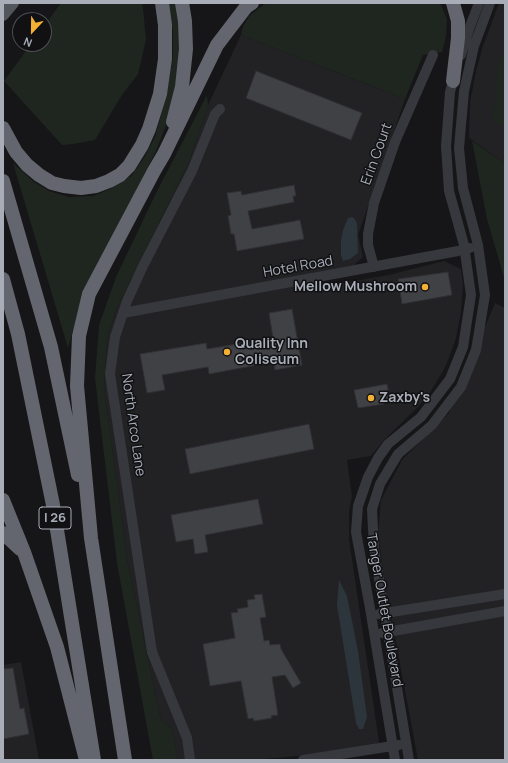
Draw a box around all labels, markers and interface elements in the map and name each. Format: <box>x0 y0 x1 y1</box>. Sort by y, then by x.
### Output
north arrow <box>12 12 52 52</box>
text: N <box>21 34 34 51</box>
street label: Erin Court <box>358 121 396 187</box>
street label: Hotel Road <box>262 253 334 281</box>
place label: Mellow Mushroom <box>294 279 417 295</box>
marker: Mellow Mushroom <box>420 282 430 292</box>
place label: Quality Inn Coliseum <box>235 336 308 368</box>
marker: Quality Inn Coliseum <box>222 347 232 357</box>
street label: North Arco Lane <box>117 373 149 477</box>
place label: Zaxby's <box>379 390 430 406</box>
marker: Zaxby's <box>366 393 376 403</box>
road number: I 26 <box>39 507 71 529</box>
street label: Tanger Outlet Boulevard <box>362 532 406 688</box>

